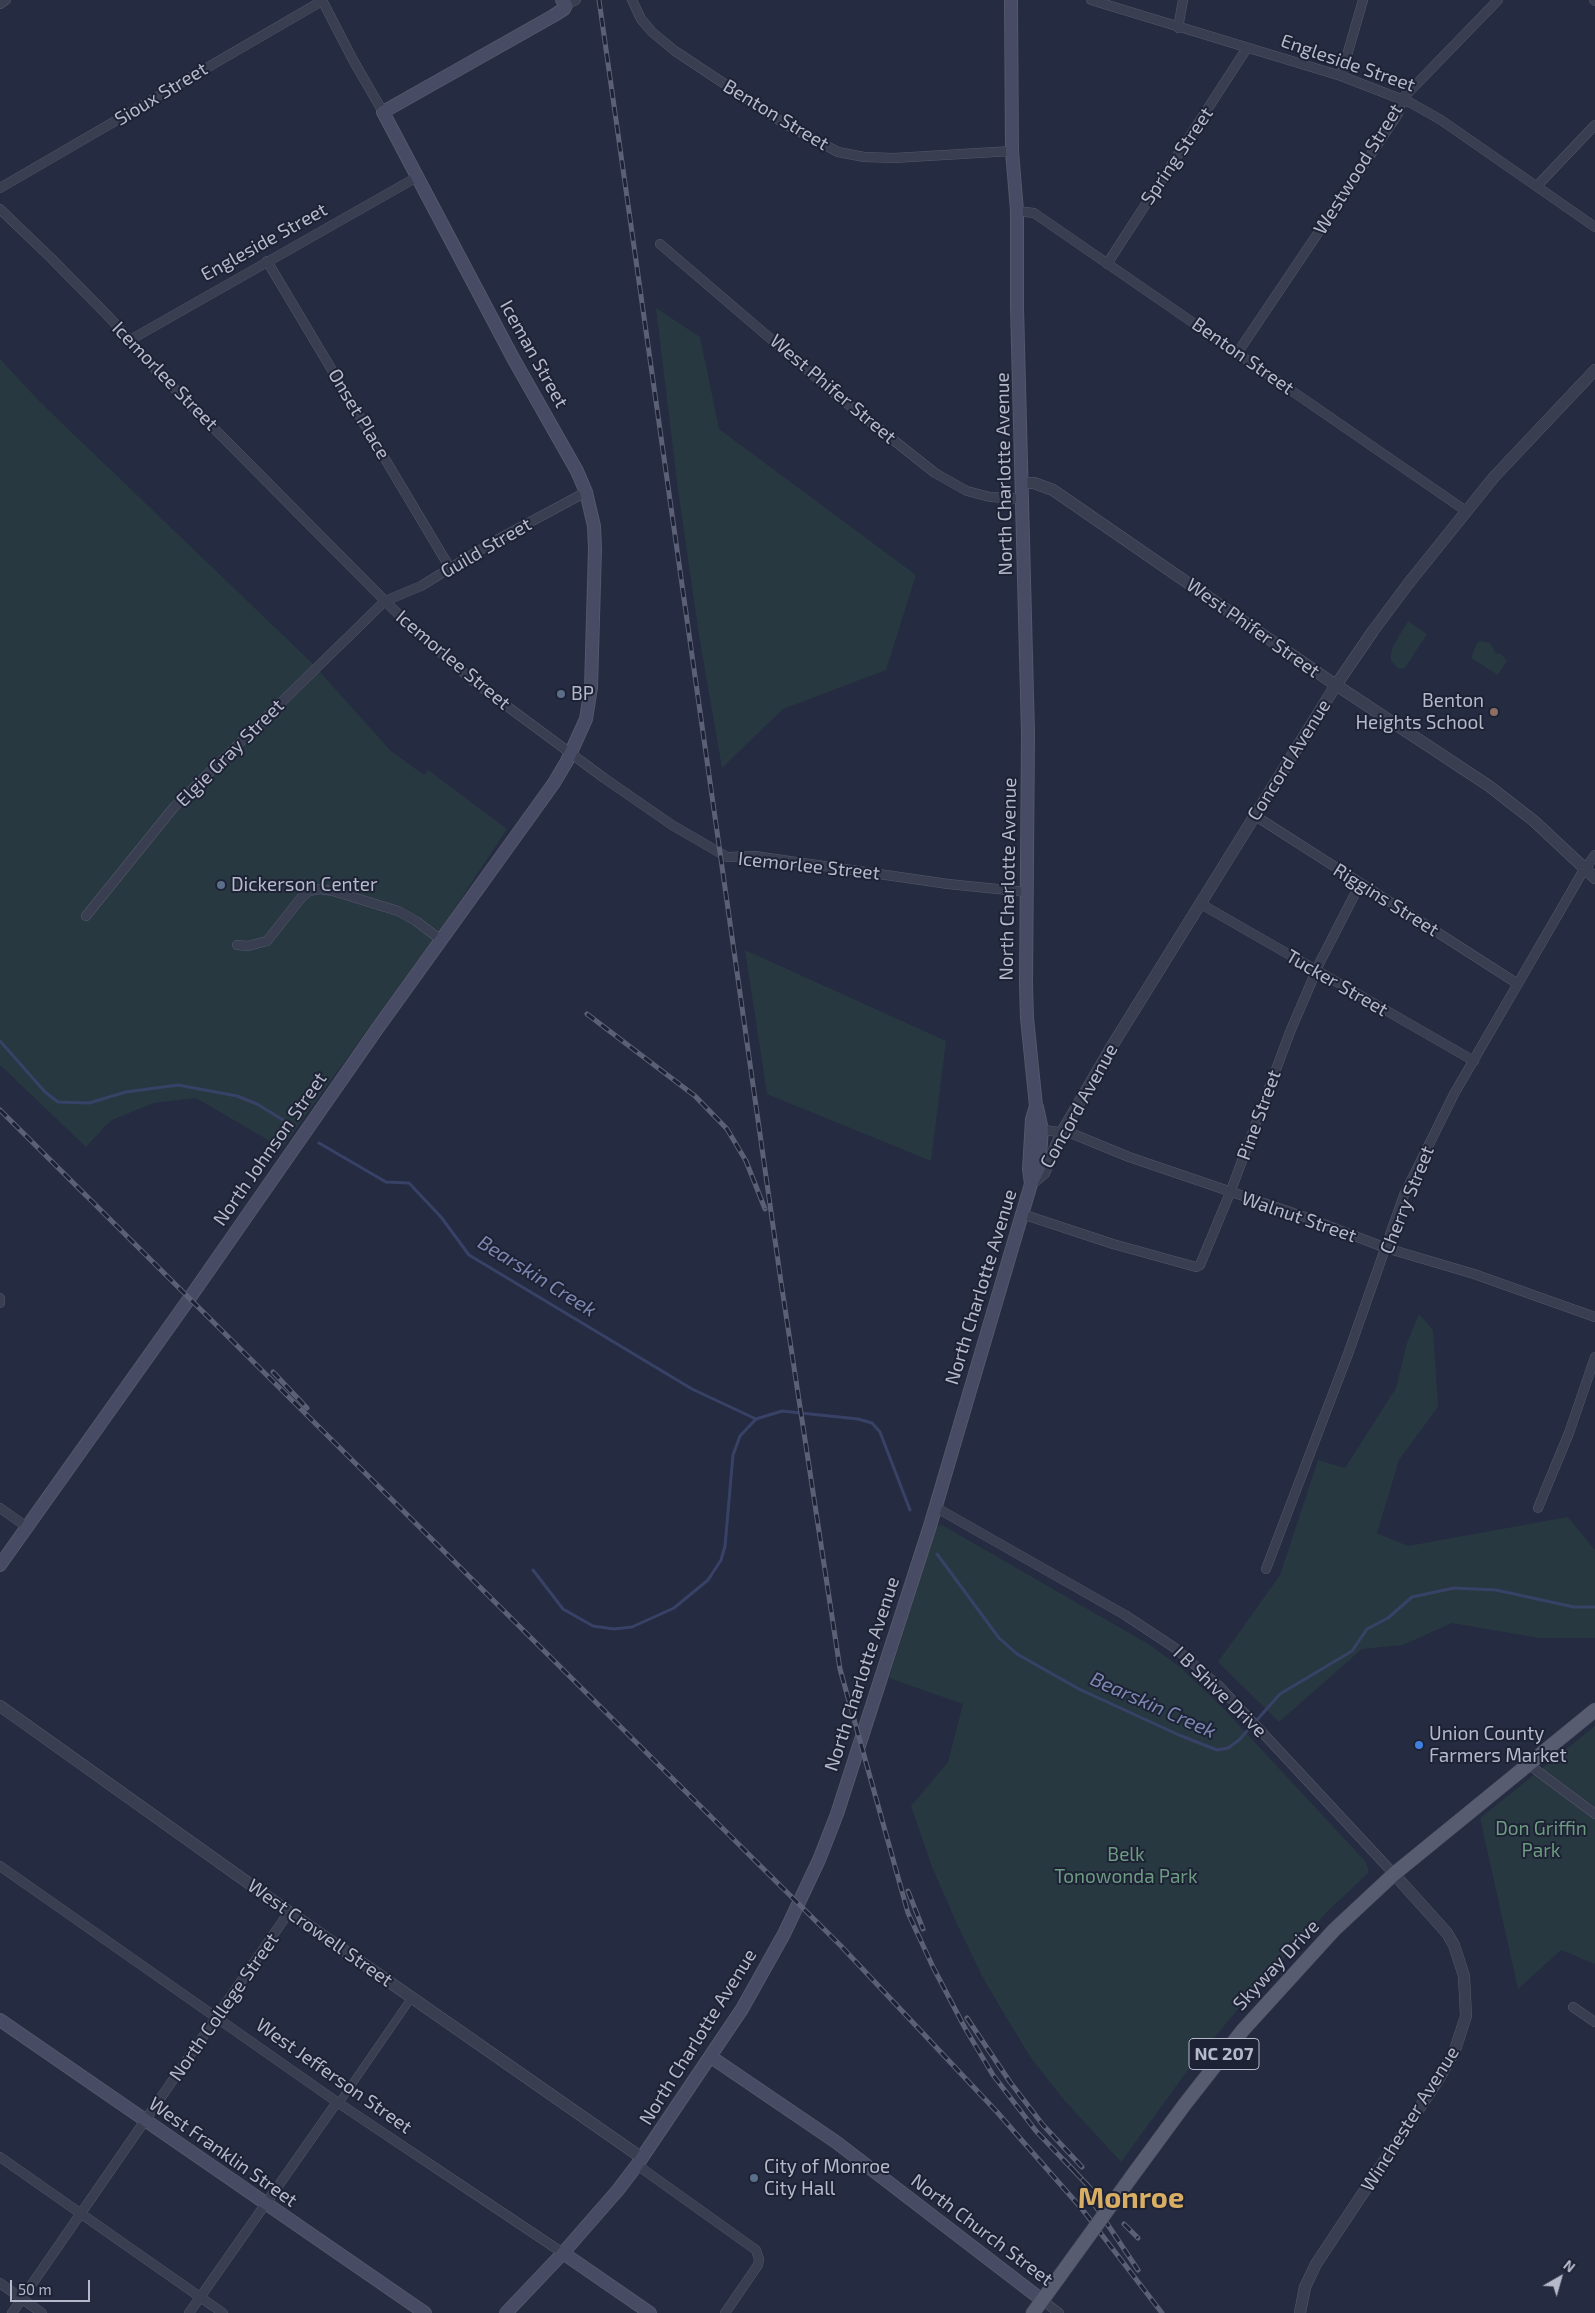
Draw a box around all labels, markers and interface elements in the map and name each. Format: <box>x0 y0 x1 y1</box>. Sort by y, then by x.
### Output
street label: Engleside Street <box>1278 29 1418 97</box>
street label: Sioux Street <box>111 57 211 131</box>
street label: Benton Street <box>719 75 833 155</box>
street label: Westwood Street <box>1309 99 1407 239</box>
street label: Spring Street <box>1136 103 1218 209</box>
street label: Engleside Street <box>197 198 331 286</box>
street label: Iceman Street <box>495 296 573 412</box>
street label: Benton Street <box>1188 312 1298 400</box>
street label: Icemorlee Street <box>107 317 223 435</box>
street label: West Phifer Street <box>765 330 901 448</box>
street label: Onset Place <box>323 365 395 463</box>
street label: North Charlotte Avenue <box>991 372 1017 576</box>
street label: Guild Street <box>437 513 535 583</box>
street label: West Phifer Street <box>1182 573 1324 683</box>
street label: Icemorlee Street <box>391 605 515 715</box>
place label: BP <box>571 683 594 705</box>
marker: BP <box>555 688 567 700</box>
place label: Benton Heights School <box>1355 690 1484 734</box>
street label: Elgie Gray Street <box>171 694 289 812</box>
street label: Concord Avenue <box>1243 695 1335 825</box>
marker: Benton Heights School <box>1488 706 1500 718</box>
street label: North Charlotte Avenue <box>995 777 1021 981</box>
street label: Icemorlee Street <box>737 847 881 885</box>
street label: Riggins Street <box>1329 859 1443 941</box>
place label: Dickerson Center <box>231 874 378 896</box>
marker: Dickerson Center <box>215 879 227 891</box>
street label: Tucker Street <box>1282 945 1392 1021</box>
street label: Concord Avenue <box>1035 1040 1123 1172</box>
street label: Pine Street <box>1232 1067 1286 1163</box>
street label: North Johnson Street <box>208 1068 332 1230</box>
street label: Cherry Street <box>1375 1143 1439 1257</box>
street label: North Charlotte Avenue <box>940 1186 1022 1388</box>
street label: Walnut Street <box>1239 1187 1359 1247</box>
water label: Bearskin Creek <box>473 1230 601 1322</box>
street label: North Charlotte Avenue <box>820 1574 904 1774</box>
street label: I B Shive Drive <box>1169 1642 1271 1742</box>
water label: Bearskin Creek <box>1086 1667 1220 1743</box>
place label: Union County Farmers Market <box>1429 1723 1567 1767</box>
marker: Union County Farmers Market <box>1413 1739 1425 1751</box>
park label: Don Griffin Park <box>1495 1818 1587 1862</box>
park label: Belk Tonowonda Park <box>1054 1844 1198 1888</box>
street label: West Crowell Street <box>243 1874 397 1992</box>
street label: Skyway Drive <box>1228 1915 1324 2015</box>
street label: North College Street <box>164 1929 284 2085</box>
street label: North Charlotte Avenue <box>634 1945 762 2129</box>
street label: West Jefferson Street <box>252 2014 416 2138</box>
road number: NC 207 <box>1189 2038 1259 2070</box>
street label: Winchester Avenue <box>1356 2042 1464 2196</box>
street label: West Franklin Street <box>144 2092 302 2212</box>
place label: City of Monroe City Hall <box>764 2156 890 2200</box>
street label: North Church Street <box>907 2169 1057 2291</box>
marker: City of Monroe City Hall <box>748 2172 760 2184</box>
district label: Monroe <box>1078 2181 1184 2215</box>
north arrow <box>1535 2253 1585 2303</box>
text: N <box>1560 2256 1579 2276</box>
scale bar <box>12 2270 92 2302</box>
text: 50 m <box>18 2280 52 2298</box>

